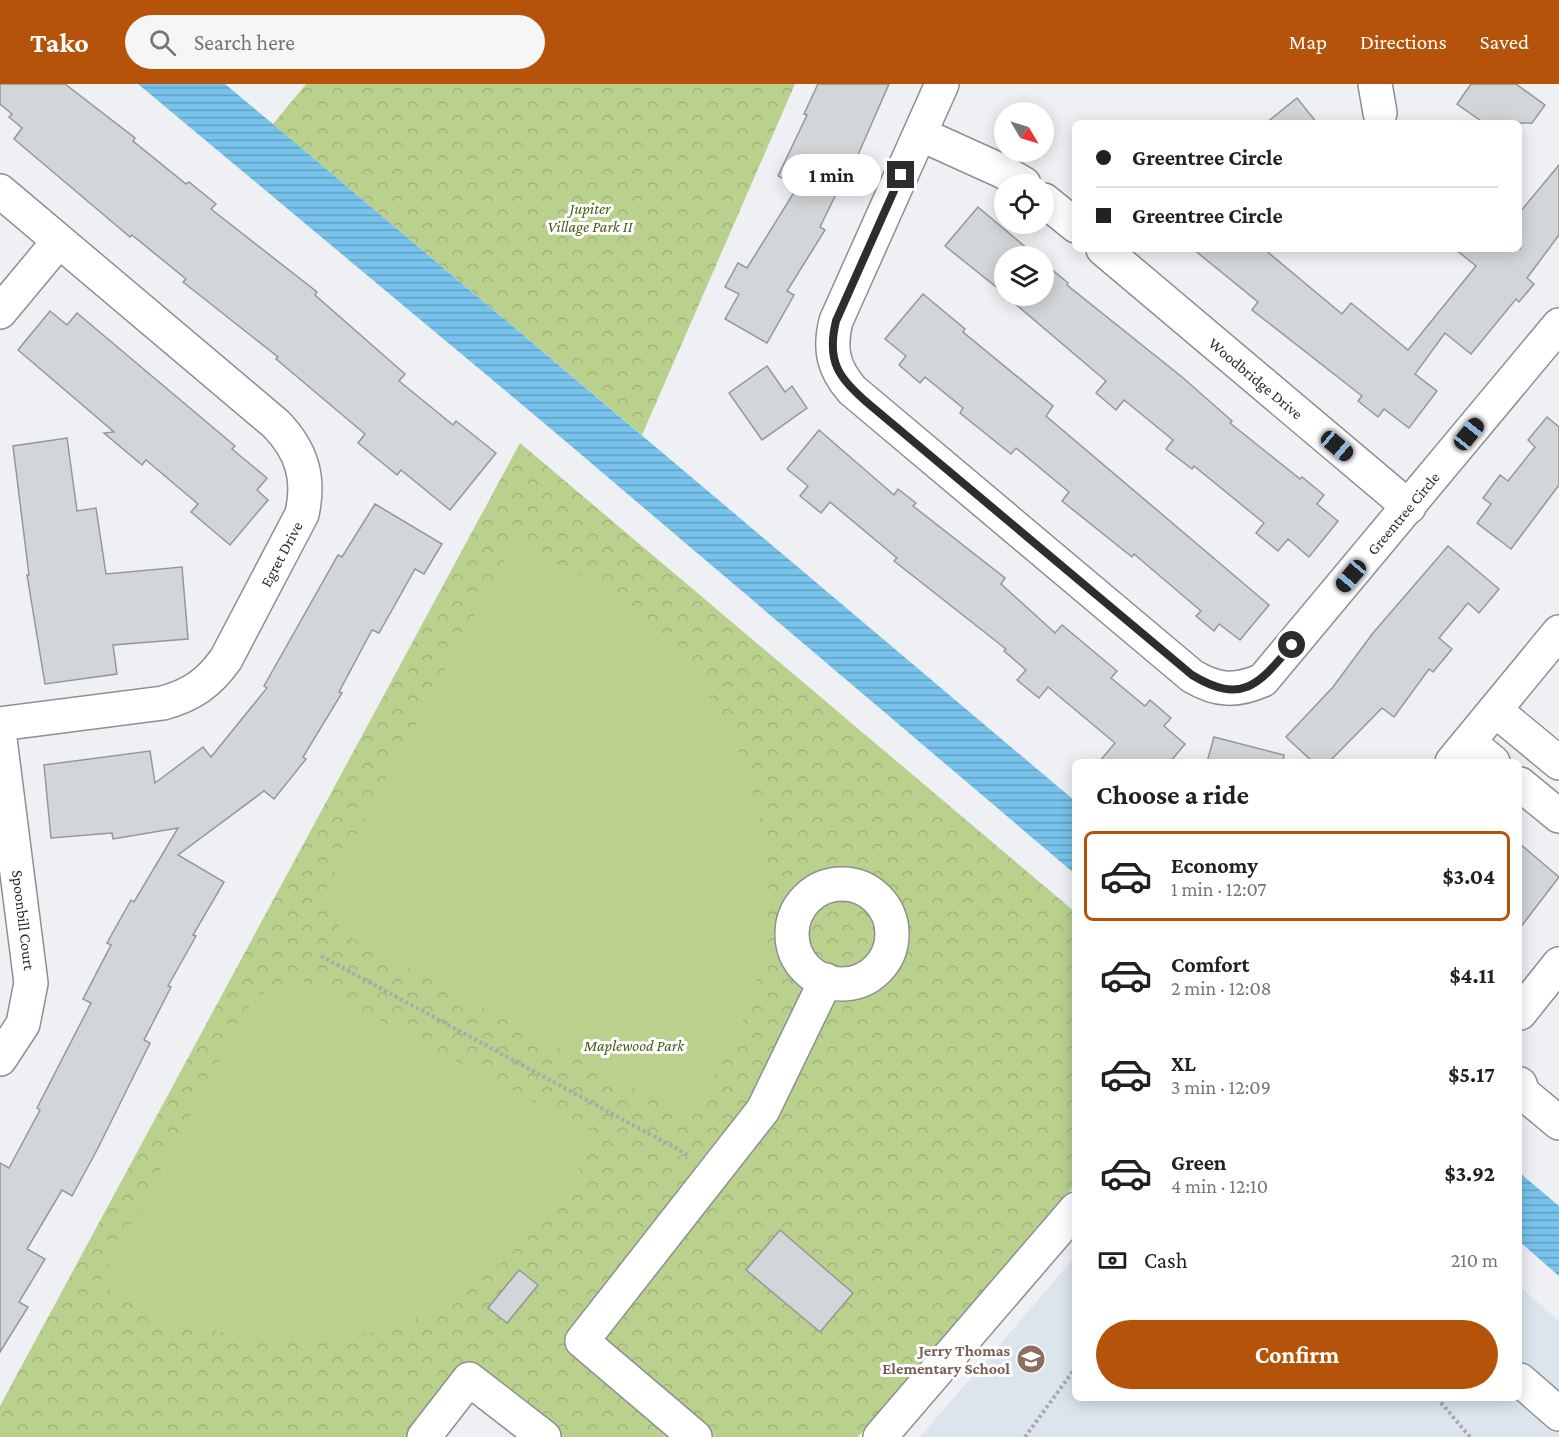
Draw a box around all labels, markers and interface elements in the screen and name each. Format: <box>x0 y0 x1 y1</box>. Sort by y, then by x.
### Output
search box <box>125 15 545 69</box>
icon: search <box>146 26 179 59</box>
text: Tako <box>30 27 89 58</box>
text: Search here <box>194 30 295 55</box>
text: Map <box>1289 30 1327 54</box>
text: Directions <box>1360 30 1447 54</box>
text: Saved <box>1480 30 1529 54</box>
north arrow <box>994 102 1054 162</box>
map controls <box>994 102 1054 306</box>
text: Greentree Circle <box>1132 145 1283 170</box>
callout: 1 min <box>781 154 880 196</box>
route end <box>887 161 914 188</box>
text: 1 min <box>809 164 854 186</box>
button: locate <box>994 174 1054 234</box>
park label: Jupiter Village Park II <box>547 200 634 236</box>
text: Greentree Circle <box>1132 203 1283 228</box>
button: layers <box>994 246 1054 306</box>
street label: Woodbridge Drive <box>1205 334 1306 423</box>
car <box>1451 414 1487 454</box>
car <box>1317 428 1357 464</box>
street label: Greentree Circle <box>1364 469 1443 558</box>
street label: Egret Drive <box>257 519 307 590</box>
car <box>1333 556 1369 596</box>
route start <box>1278 631 1305 658</box>
text: Choose a ride <box>1096 780 1249 810</box>
icon: car <box>1099 849 1153 903</box>
text: Economy <box>1171 853 1258 878</box>
text: $3.04 <box>1443 864 1495 889</box>
street label: Spoonbill Court <box>8 869 38 972</box>
text: 1 min · 12:07 <box>1171 878 1267 900</box>
icon: car <box>1099 948 1153 1002</box>
text: Comfort <box>1171 952 1249 977</box>
text: $4.11 <box>1450 963 1495 988</box>
text: 2 min · 12:08 <box>1171 977 1271 999</box>
park label: Maplewood Park <box>583 1037 685 1055</box>
icon: car <box>1099 1047 1153 1101</box>
text: XL <box>1171 1051 1196 1076</box>
text: $5.17 <box>1448 1062 1495 1087</box>
text: 3 min · 12:09 <box>1171 1076 1271 1098</box>
icon: car <box>1099 1146 1153 1200</box>
text: Green <box>1171 1150 1227 1175</box>
text: $3.92 <box>1444 1161 1495 1186</box>
text: 4 min · 12:10 <box>1171 1175 1268 1197</box>
icon: cash <box>1096 1244 1129 1277</box>
text: Cash <box>1144 1248 1188 1273</box>
text: 210 m <box>1451 1249 1498 1271</box>
button: Confirm <box>1096 1320 1498 1389</box>
place label: Jerry Thomas Elementary School <box>882 1342 1010 1377</box>
school or university icon: Jerry Thomas Elementary School <box>1015 1343 1047 1375</box>

